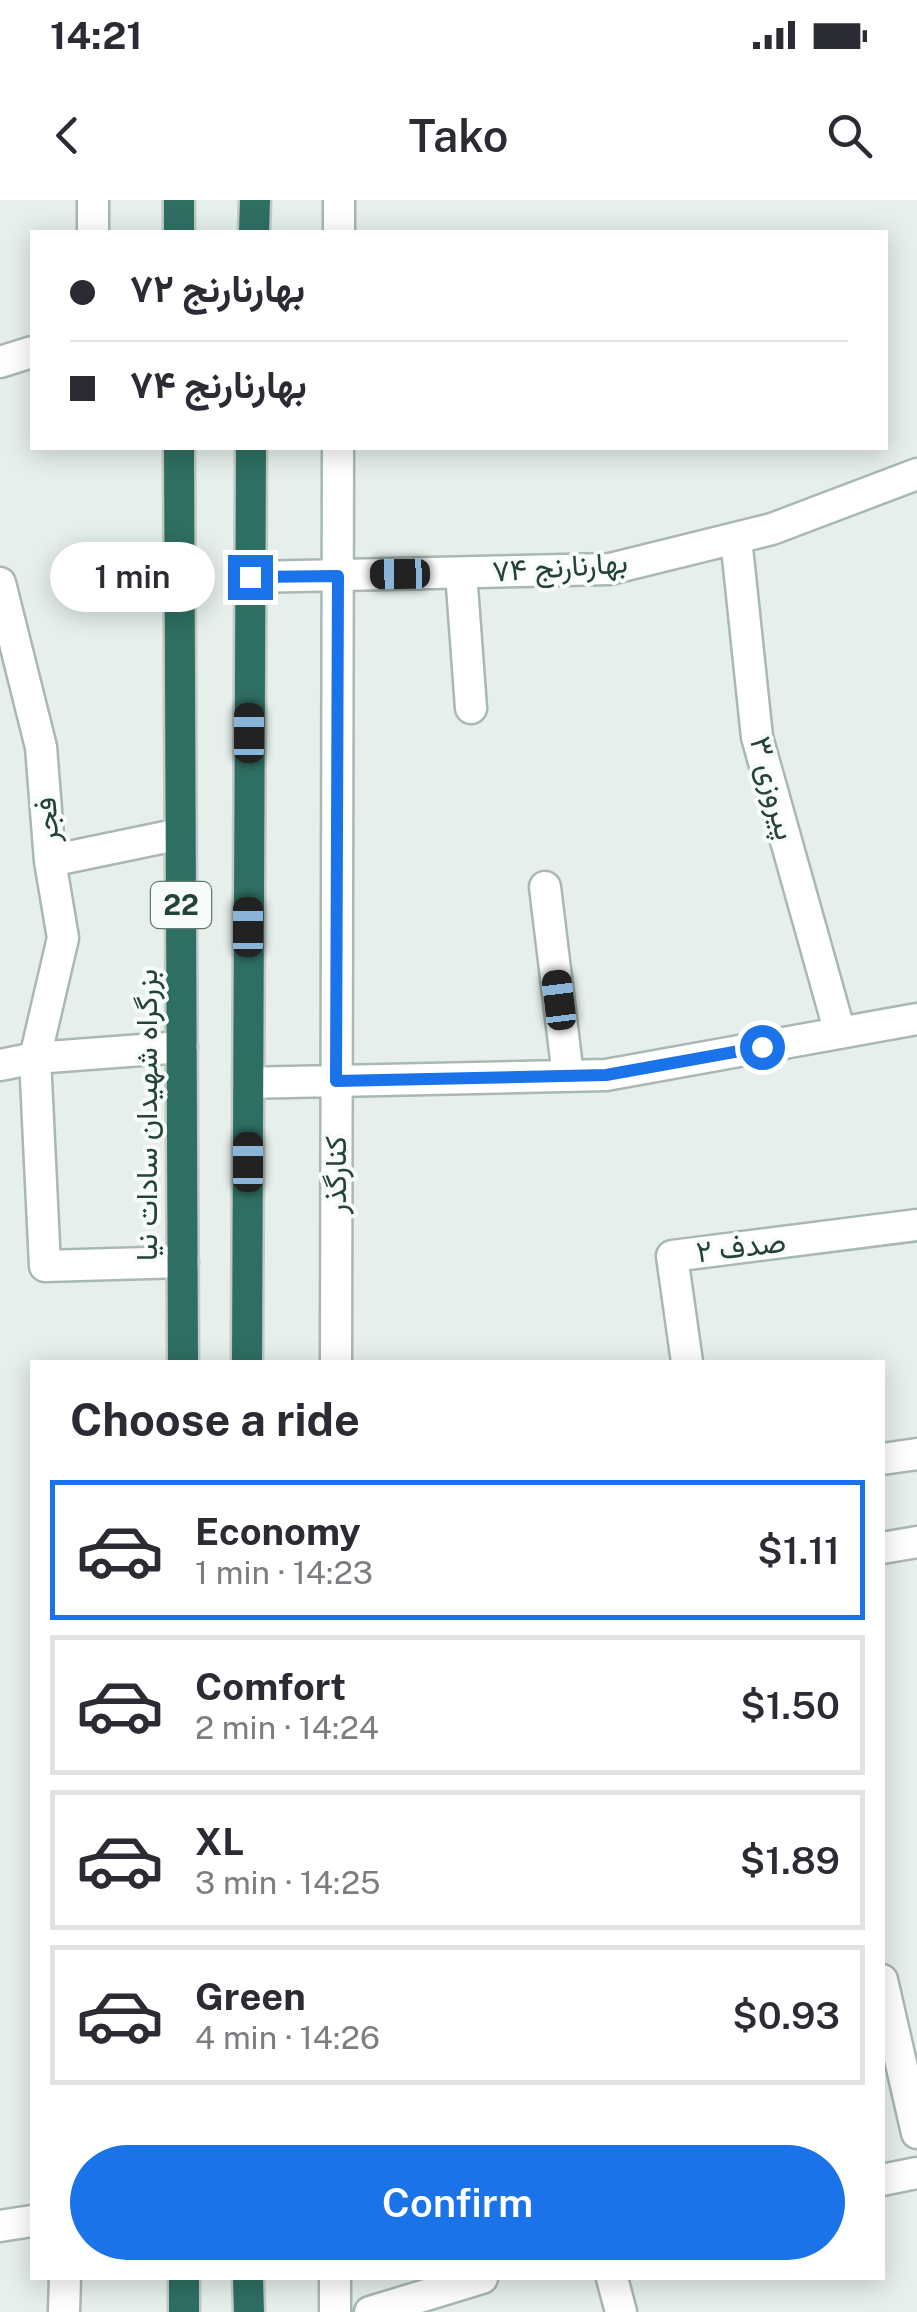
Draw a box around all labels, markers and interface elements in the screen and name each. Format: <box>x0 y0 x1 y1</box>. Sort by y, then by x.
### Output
text: 14:21 <box>50 13 143 58</box>
icon: back <box>40 108 95 163</box>
icon: search <box>822 108 877 163</box>
text: Tako <box>408 109 509 162</box>
text: بهارنارنج ۷۲ <box>130 266 305 311</box>
text: بهارنارنج ۷۴ <box>130 362 307 407</box>
callout: 1 min <box>50 542 215 612</box>
street label: بهارنارنج ۷۴ <box>491 543 629 592</box>
route end <box>228 555 273 600</box>
text: 1 min <box>94 558 171 595</box>
car <box>370 558 430 590</box>
car <box>234 703 264 763</box>
street label: پیروزی ۳ <box>740 732 805 844</box>
street label: فجر <box>26 796 67 845</box>
road number: 22 <box>151 882 211 928</box>
car <box>233 897 263 957</box>
car <box>540 968 578 1032</box>
street label: بزرگراه شهیدان سادات نیا <box>128 969 165 1261</box>
route start <box>740 1025 785 1070</box>
car <box>233 1132 263 1192</box>
street label: کنارگذر <box>317 1136 354 1215</box>
street label: صدف ۲ <box>694 1223 788 1269</box>
text: Choose a ride <box>70 1393 360 1446</box>
icon: car <box>75 1505 165 1595</box>
text: Economy <box>195 1509 361 1554</box>
text: $1.11 <box>757 1528 840 1573</box>
text: 1 min · 14:23 <box>195 1554 373 1591</box>
icon: car <box>75 1660 165 1750</box>
text: Comfort <box>195 1664 346 1709</box>
text: $1.50 <box>740 1683 840 1728</box>
text: 2 min · 14:24 <box>195 1709 379 1746</box>
icon: car <box>75 1815 165 1905</box>
text: XL <box>195 1819 244 1864</box>
text: $1.89 <box>740 1838 840 1883</box>
text: 3 min · 14:25 <box>195 1864 380 1901</box>
icon: car <box>75 1970 165 2060</box>
text: Green <box>195 1974 306 2019</box>
text: $0.93 <box>732 1993 840 2038</box>
text: 4 min · 14:26 <box>195 2019 380 2056</box>
button: Confirm <box>70 2145 845 2260</box>

